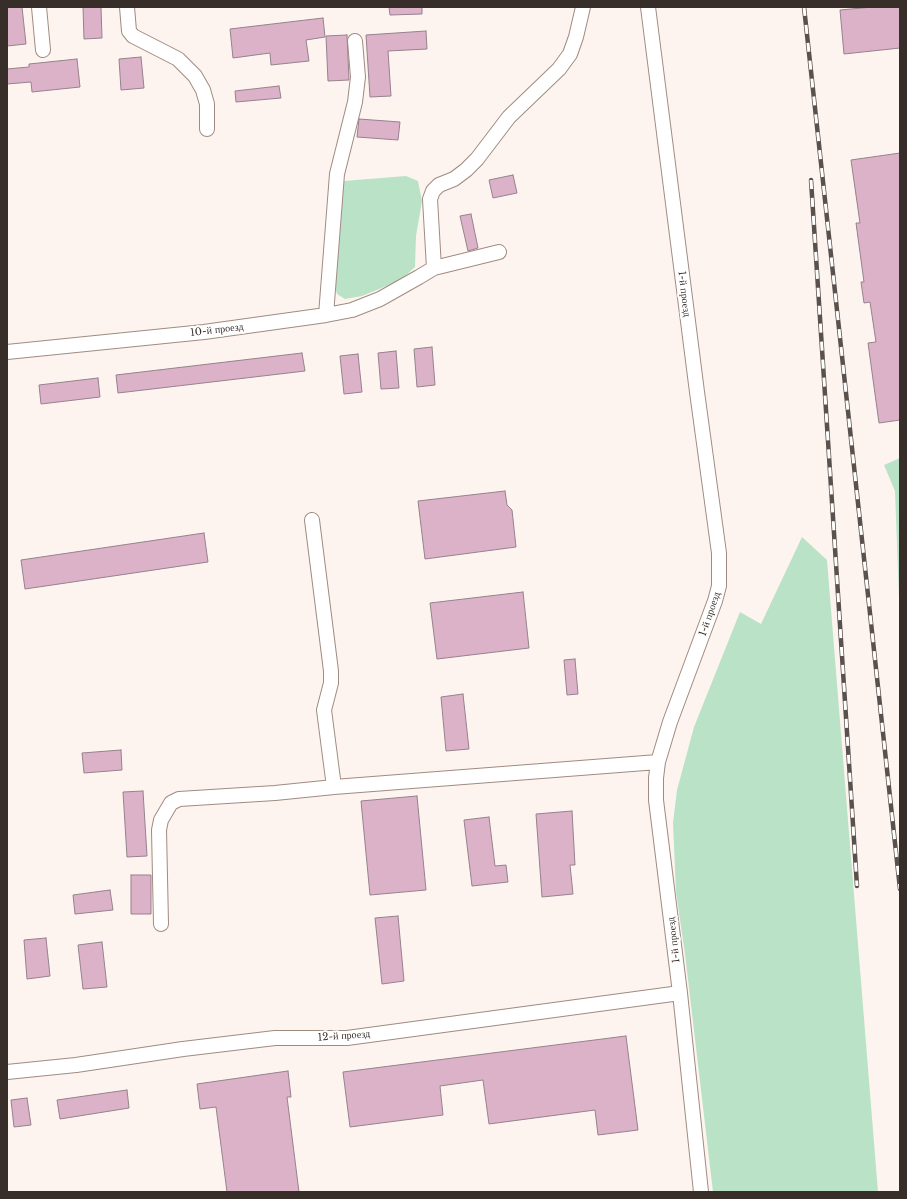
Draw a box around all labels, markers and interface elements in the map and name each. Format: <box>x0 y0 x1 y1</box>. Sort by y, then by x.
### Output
street label: 1-й проезд <box>675 270 693 318</box>
street label: 10-й проезд <box>190 321 244 339</box>
street label: 1-й проезд <box>697 590 723 638</box>
street label: 1-й проезд <box>665 916 683 964</box>
street label: 12-й проезд <box>317 1028 371 1044</box>

